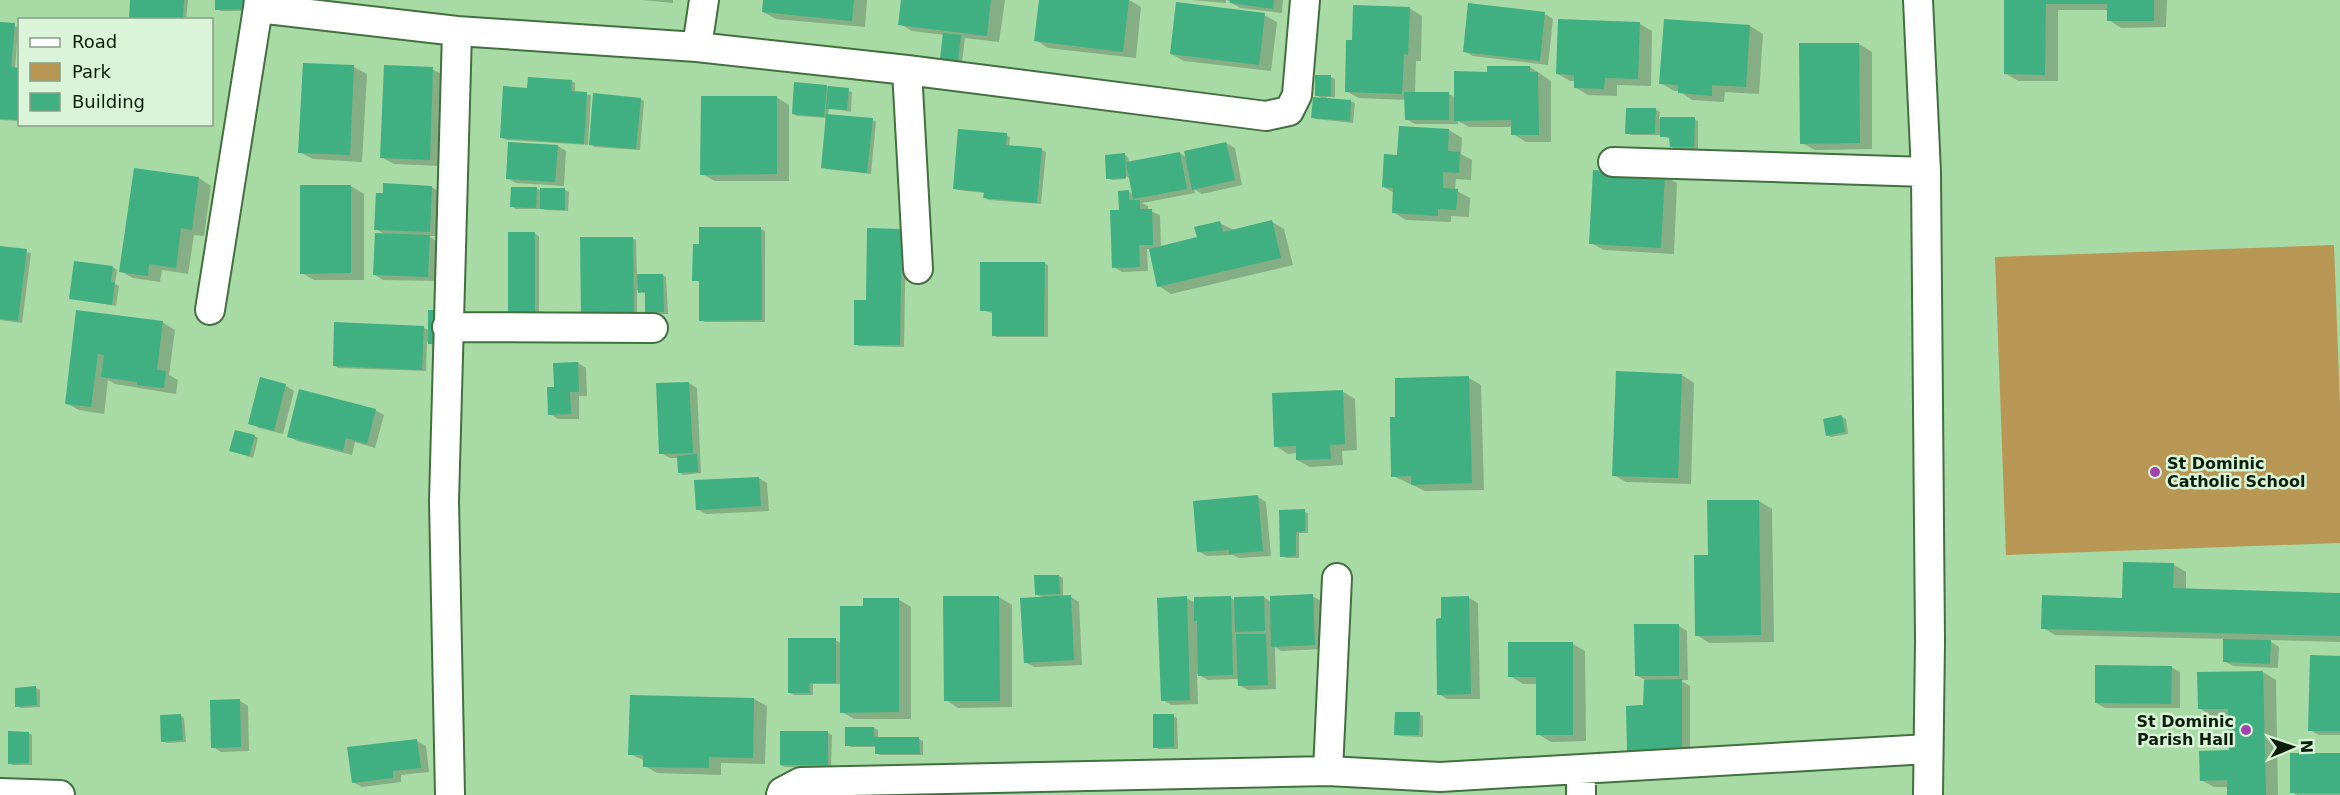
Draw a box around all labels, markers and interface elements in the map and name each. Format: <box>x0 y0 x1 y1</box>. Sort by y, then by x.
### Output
legend <box>18 18 213 126</box>
text: Road <box>72 31 117 52</box>
text: Park <box>72 61 111 82</box>
text: Building <box>72 91 145 112</box>
place label: St Dominic Catholic School <box>2167 454 2305 491</box>
marker: St Dominic Catholic School <box>2148 465 2162 479</box>
place label: St Dominic Parish Hall <box>2136 712 2234 749</box>
north arrow <box>2262 717 2322 777</box>
marker: St Dominic Parish Hall <box>2239 723 2253 737</box>
text: N <box>2297 739 2316 754</box>

